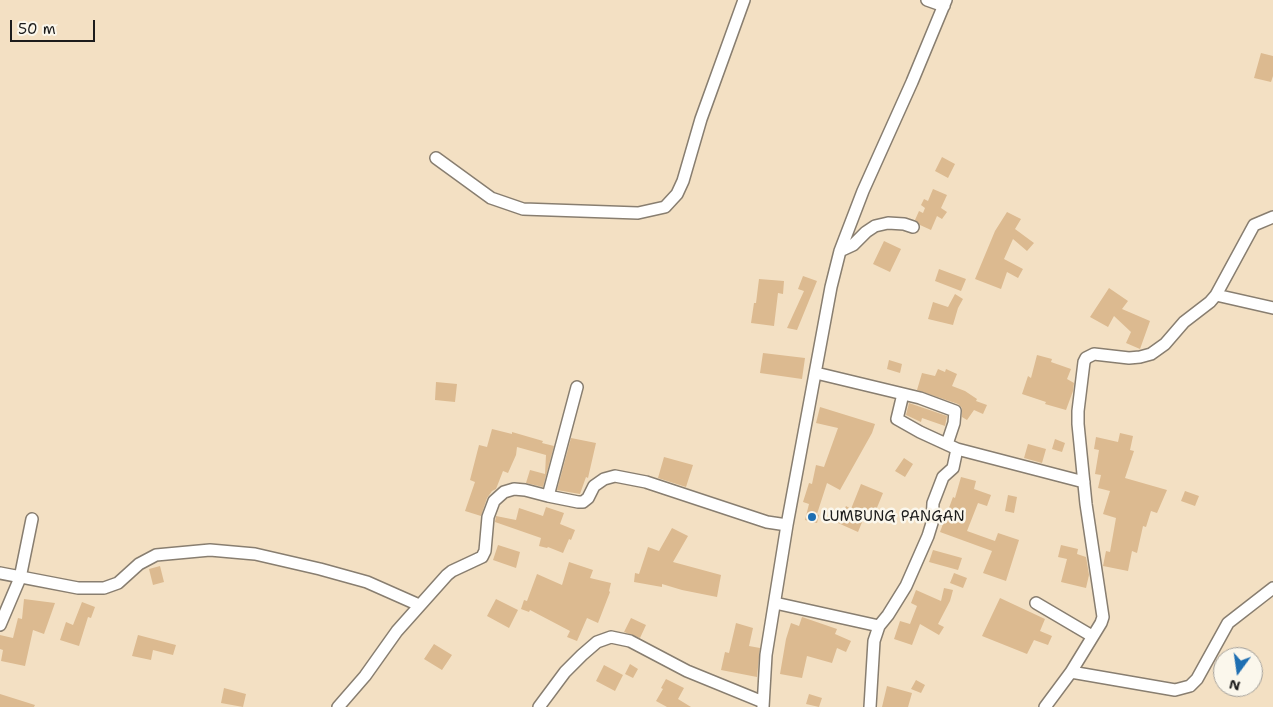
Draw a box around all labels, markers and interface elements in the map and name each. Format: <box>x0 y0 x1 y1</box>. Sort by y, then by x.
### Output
scale bar <box>12 10 98 42</box>
text: 50 m <box>18 19 56 39</box>
place label: LUMBUNG PANGAN <box>822 508 965 526</box>
marker: LUMBUNG PANGAN <box>806 511 818 523</box>
north arrow <box>1213 647 1263 697</box>
text: N <box>1227 676 1242 696</box>

